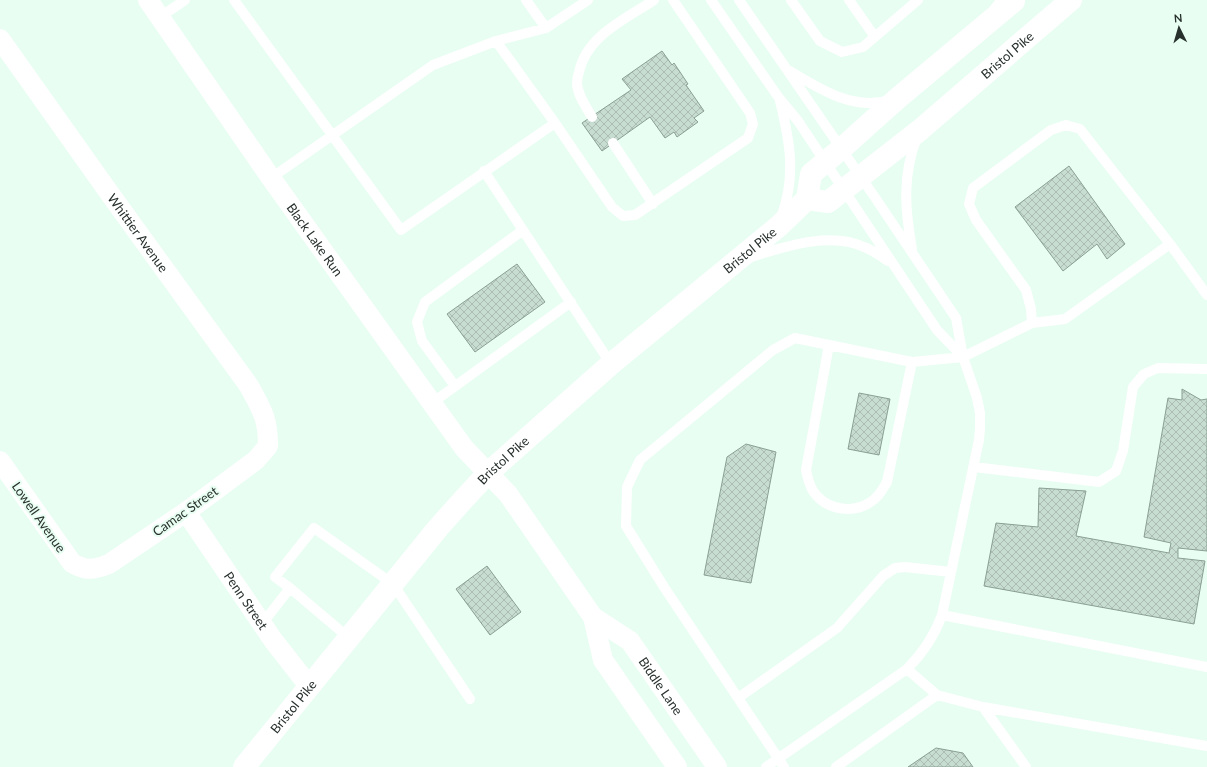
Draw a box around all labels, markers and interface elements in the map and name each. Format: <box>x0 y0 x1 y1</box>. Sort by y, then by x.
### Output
north arrow <box>1159 8 1199 48</box>
text: N <box>1173 11 1183 24</box>
street label: Bristol Pike <box>978 28 1037 82</box>
street label: Whittier Avenue <box>104 190 172 275</box>
street label: Black Lake Run <box>283 200 346 279</box>
street label: Bristol Pike <box>720 223 780 277</box>
street label: Bristol Pike <box>474 432 532 487</box>
street label: Lowell Avenue <box>9 479 69 555</box>
street label: Camac Street <box>149 482 221 539</box>
street label: Penn Street <box>221 569 272 633</box>
street label: Biddle Lane <box>635 654 687 718</box>
street label: Bristol Pike <box>267 676 320 736</box>

